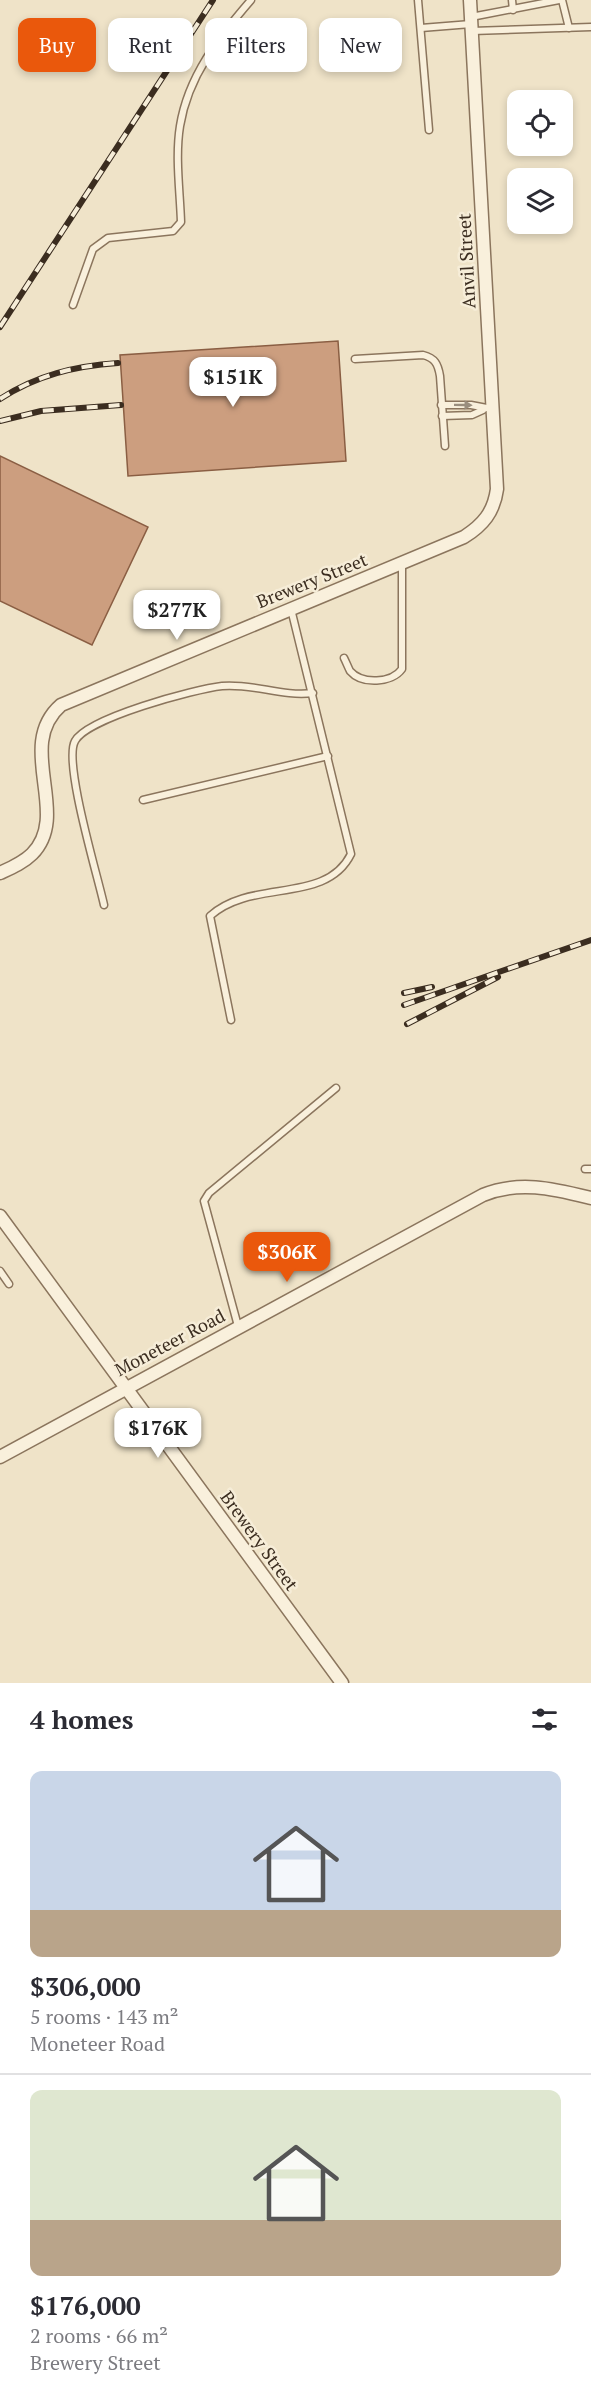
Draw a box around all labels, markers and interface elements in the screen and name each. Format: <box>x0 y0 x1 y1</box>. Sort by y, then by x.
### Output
chip: Buy <box>18 18 96 72</box>
chip: Rent <box>108 18 193 72</box>
chip: Filters <box>205 18 307 72</box>
chip: New <box>319 18 402 72</box>
map controls <box>507 90 573 234</box>
button: locate <box>507 90 573 156</box>
button: layers <box>507 168 573 234</box>
street label: Anvil Street <box>452 213 480 309</box>
pin: $151K <box>191 357 275 408</box>
text: $151K <box>203 363 263 390</box>
one-way arrow <box>453 401 472 410</box>
street label: Brewery Street <box>253 547 371 613</box>
pin: $277K <box>135 590 219 641</box>
text: $277K <box>147 596 207 623</box>
pin: $306K <box>245 1232 329 1283</box>
text: $306K <box>257 1238 317 1265</box>
street label: Moneteer Road <box>110 1303 229 1381</box>
pin: $176K <box>116 1408 200 1459</box>
text: $176K <box>128 1414 188 1441</box>
street label: Brewery Street <box>216 1486 304 1595</box>
text: 4 homes <box>30 1702 134 1736</box>
icon: filters <box>528 1703 561 1736</box>
icon: home <box>242 1810 350 1918</box>
text: $306,000 <box>30 1969 141 2003</box>
text: 5 rooms · 143 m² <box>30 2003 178 2030</box>
text: Moneteer Road <box>30 2030 165 2057</box>
icon: home <box>242 2129 350 2237</box>
text: $176,000 <box>30 2288 141 2322</box>
text: 2 rooms · 66 m² <box>30 2322 168 2349</box>
text: Brewery Street <box>30 2349 161 2376</box>

